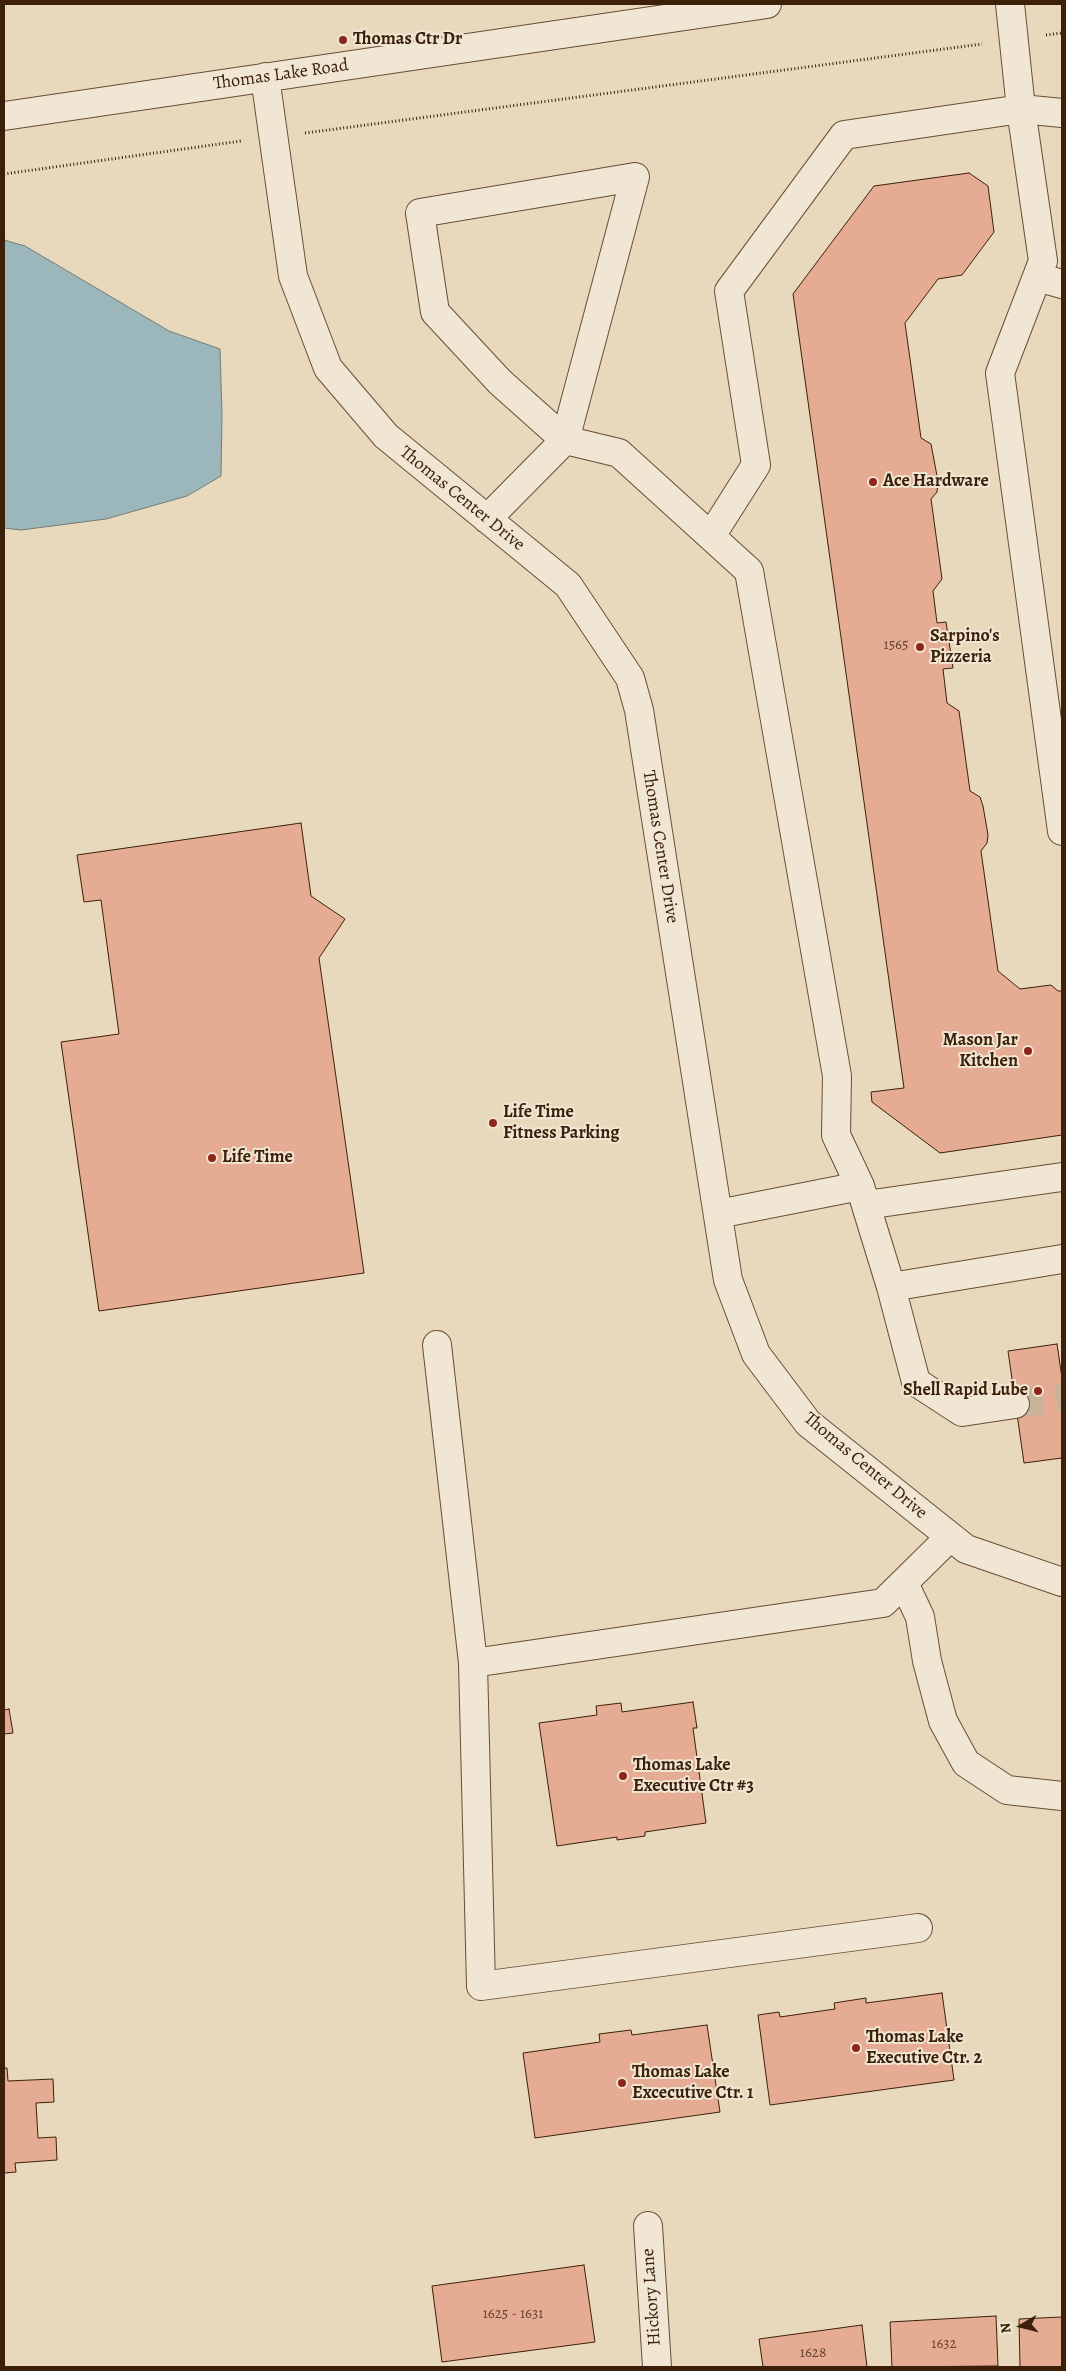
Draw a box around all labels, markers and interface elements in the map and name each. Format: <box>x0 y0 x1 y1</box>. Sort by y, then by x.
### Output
place label: Thomas Ctr Dr <box>353 29 462 51</box>
marker: Thomas Ctr Dr <box>337 34 349 46</box>
street label: Thomas Lake Road <box>212 55 350 95</box>
street label: Thomas Center Drive <box>395 442 529 556</box>
place label: Ace Hardware <box>883 471 989 493</box>
marker: Ace Hardware <box>867 476 879 488</box>
place label: Sarpino's Pizzeria <box>930 626 1000 669</box>
house number: 1565 <box>884 636 908 654</box>
marker: Sarpino's Pizzeria <box>914 641 926 653</box>
street label: Thomas Center Drive <box>637 769 683 925</box>
place label: Mason Jar Kitchen <box>943 1030 1018 1072</box>
marker: Mason Jar Kitchen <box>1022 1045 1034 1057</box>
place label: Life Time Fitness Parking <box>503 1102 619 1144</box>
marker: Life Time Fitness Parking <box>487 1117 499 1129</box>
place label: Life Time <box>222 1147 293 1169</box>
marker: Life Time <box>206 1152 218 1164</box>
place label: Shell Rapid Lube <box>903 1380 1028 1402</box>
marker: Shell Rapid Lube <box>1032 1385 1044 1397</box>
street label: Thomas Center Drive <box>799 1408 931 1524</box>
place label: Thomas Lake Executive Ctr #3 <box>633 1755 754 1798</box>
marker: Thomas Lake Executive Ctr #3 <box>617 1770 629 1782</box>
place label: Thomas Lake Executive Ctr. 2 <box>866 2027 982 2070</box>
marker: Thomas Lake Executive Ctr. 2 <box>850 2042 862 2054</box>
place label: Thomas Lake Excecutive Ctr. 1 <box>632 2062 753 2104</box>
marker: Thomas Lake Excecutive Ctr. 1 <box>616 2077 628 2089</box>
street label: Hickory Lane <box>638 2247 666 2347</box>
north arrow <box>996 2301 1046 2351</box>
house number: 1625 - 1631 <box>483 2305 543 2323</box>
text: N <box>996 2322 1016 2335</box>
house number: 1632 <box>931 2335 957 2353</box>
house number: 1628 <box>800 2344 826 2362</box>

